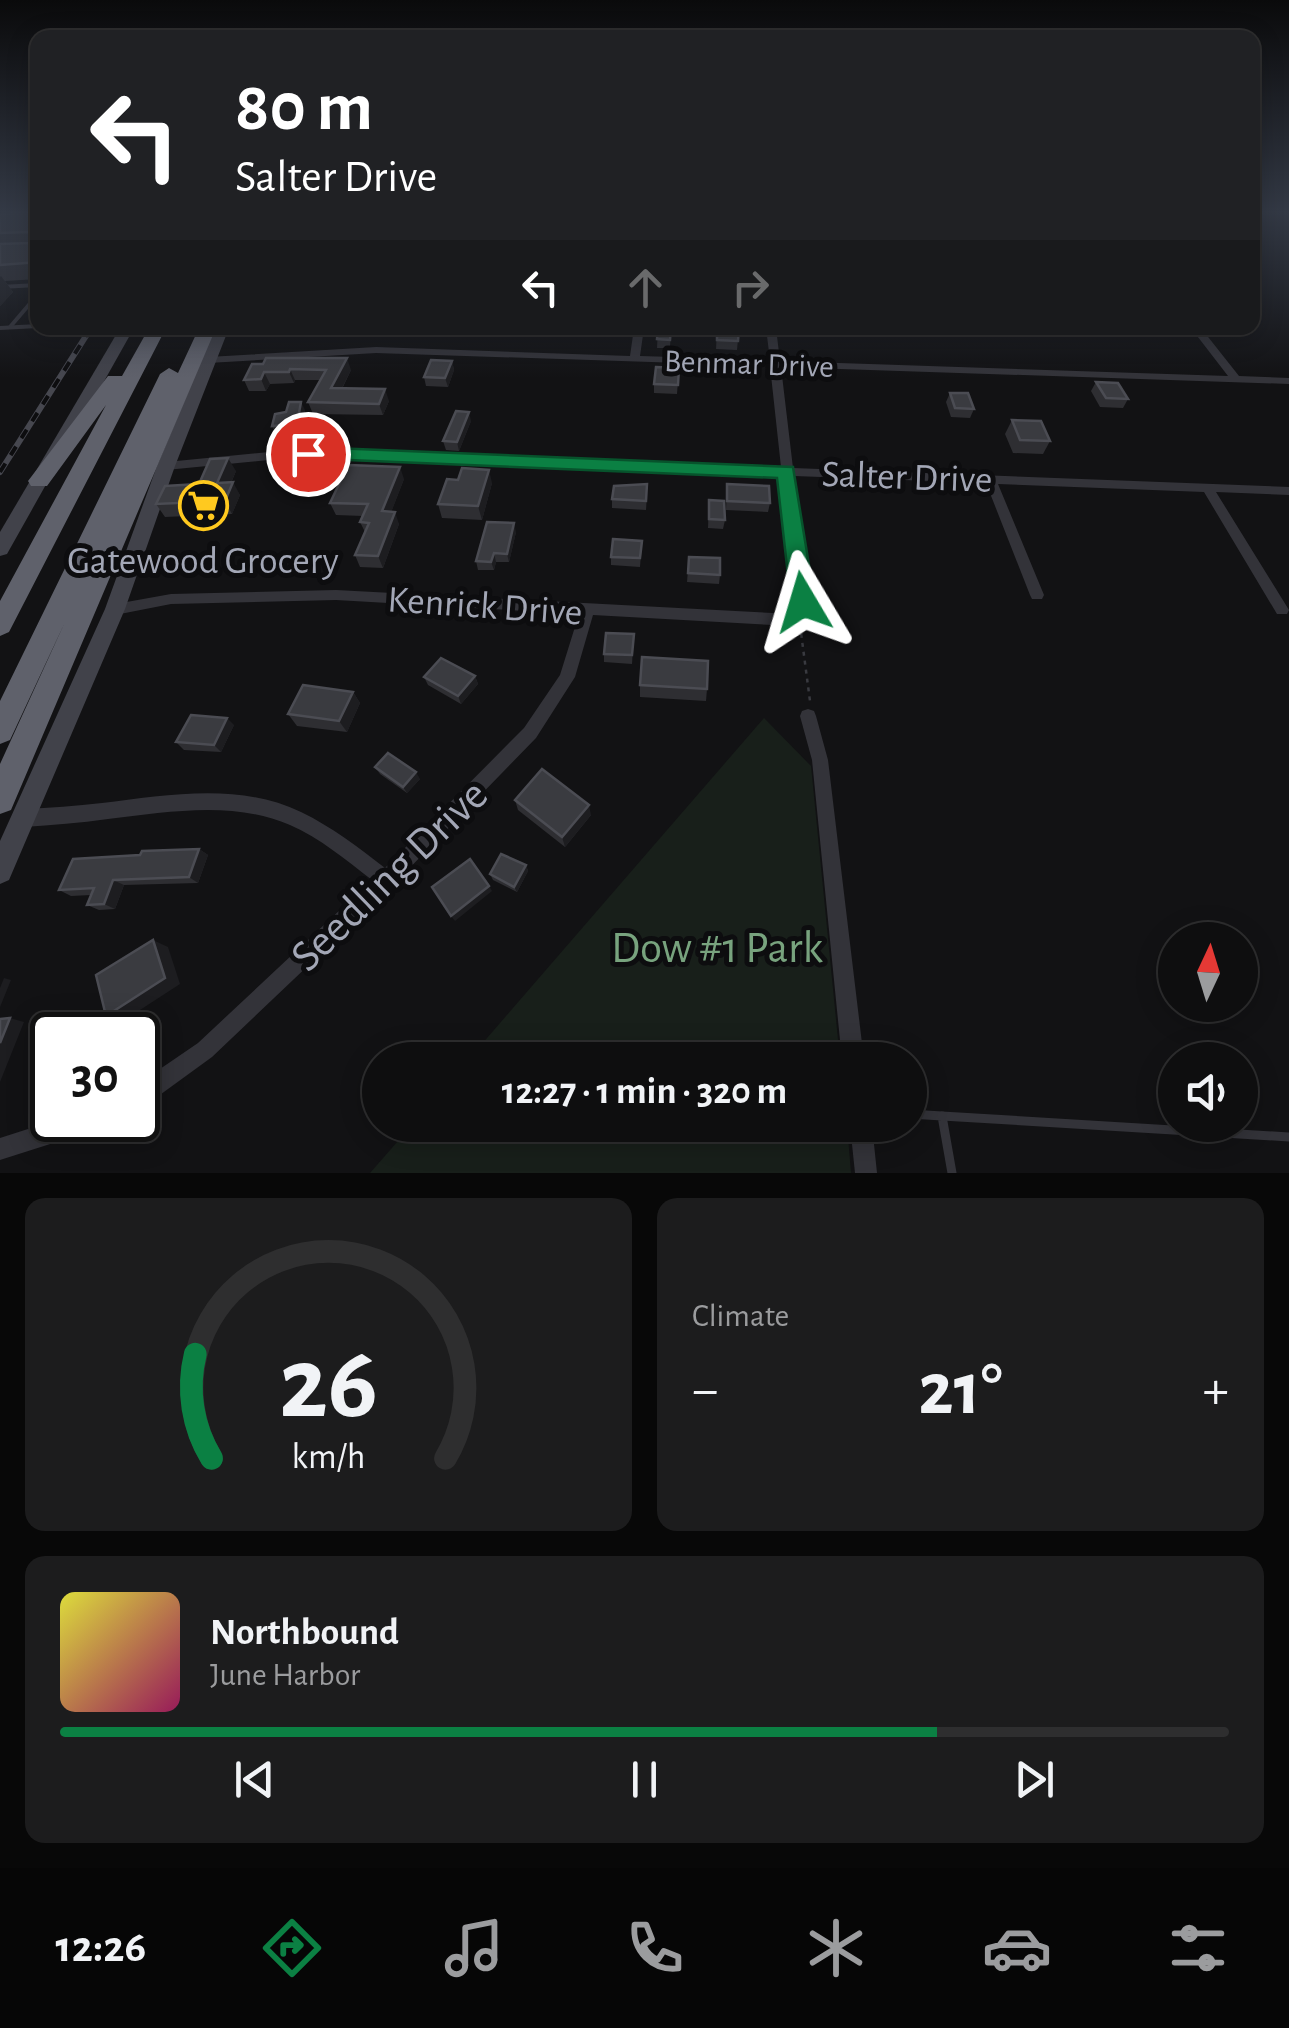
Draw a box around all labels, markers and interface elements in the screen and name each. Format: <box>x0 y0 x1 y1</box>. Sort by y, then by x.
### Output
icon: left <box>70 70 200 200</box>
text: 80 m <box>235 73 373 143</box>
text: Salter Drive <box>235 155 437 200</box>
icon: left <box>513 260 568 315</box>
icon: ahead <box>618 260 673 315</box>
icon: right <box>723 260 778 315</box>
street label: Benmar Drive <box>663 345 835 383</box>
pin <box>266 412 351 497</box>
icon: arrive <box>281 427 336 482</box>
street label: Salter Drive <box>821 456 993 500</box>
supermarket icon: Gatewood Grocery <box>177 480 229 532</box>
place label: Gatewood Grocery <box>67 543 339 581</box>
position arrow <box>751 550 855 654</box>
street label: Kenrick Drive <box>386 581 584 633</box>
street label: Seedling Drive <box>283 772 496 980</box>
north arrow <box>1158 922 1258 1022</box>
map controls <box>1158 922 1258 1142</box>
park label: Dow #1 Park <box>611 926 824 971</box>
speed limit sign: 30 <box>30 1012 160 1142</box>
button: sound <box>1158 1042 1258 1142</box>
text: 12:27 · 1 min · 320 m <box>502 1073 787 1111</box>
text: Climate <box>692 1300 789 1332</box>
text: 26 <box>279 1333 378 1437</box>
text: 21° <box>918 1353 1003 1428</box>
text: − <box>692 1363 718 1418</box>
text: + <box>1203 1363 1229 1418</box>
text: km/h <box>292 1439 365 1475</box>
text: Northbound <box>210 1614 399 1652</box>
text: June Harbor <box>210 1659 360 1691</box>
icon: previous <box>227 1752 282 1807</box>
icon: pause <box>617 1752 672 1807</box>
icon: next <box>1007 1752 1062 1807</box>
icon: directions <box>257 1913 327 1983</box>
icon: music <box>439 1913 509 1983</box>
icon: phone <box>620 1913 690 1983</box>
icon: climate <box>801 1913 871 1983</box>
icon: car <box>982 1913 1052 1983</box>
icon: filters <box>1163 1913 1233 1983</box>
text: 12:26 <box>56 1925 146 1970</box>

